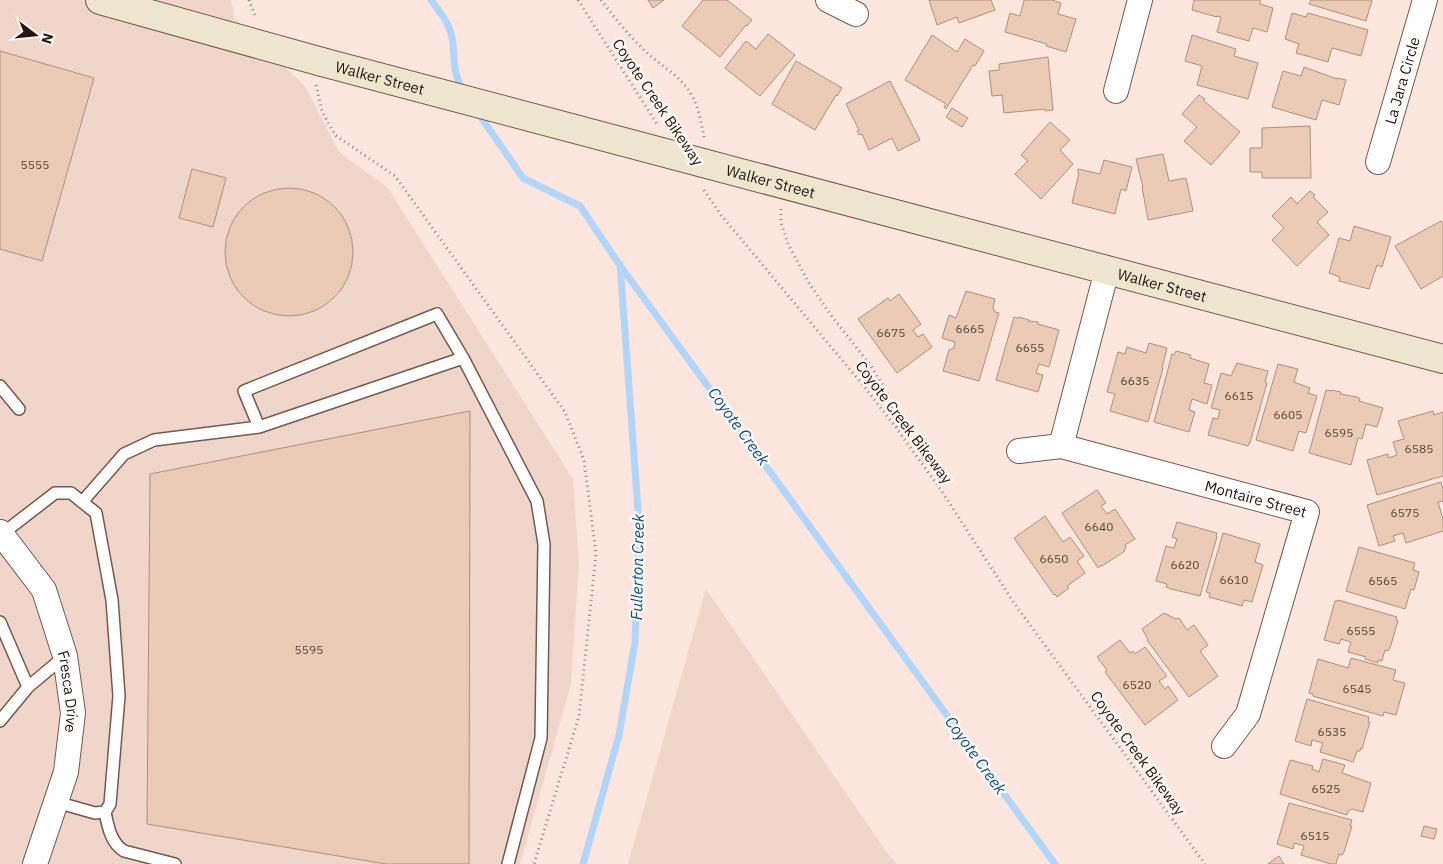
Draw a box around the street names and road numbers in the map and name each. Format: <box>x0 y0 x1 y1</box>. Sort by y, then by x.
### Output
street label: La Jara Circle <box>1380 34 1423 126</box>
street label: Coyote Creek Bikeway <box>608 35 708 170</box>
street label: Walker Street <box>333 56 427 98</box>
street label: Walker Street <box>724 160 817 202</box>
street label: Walker Street <box>1116 264 1209 306</box>
street label: Coyote Creek Bikeway <box>851 357 957 488</box>
street label: Montaire Street <box>1203 476 1309 521</box>
street label: Fresca Drive <box>54 648 83 734</box>
street label: Coyote Creek Bikeway <box>1086 687 1190 819</box>

